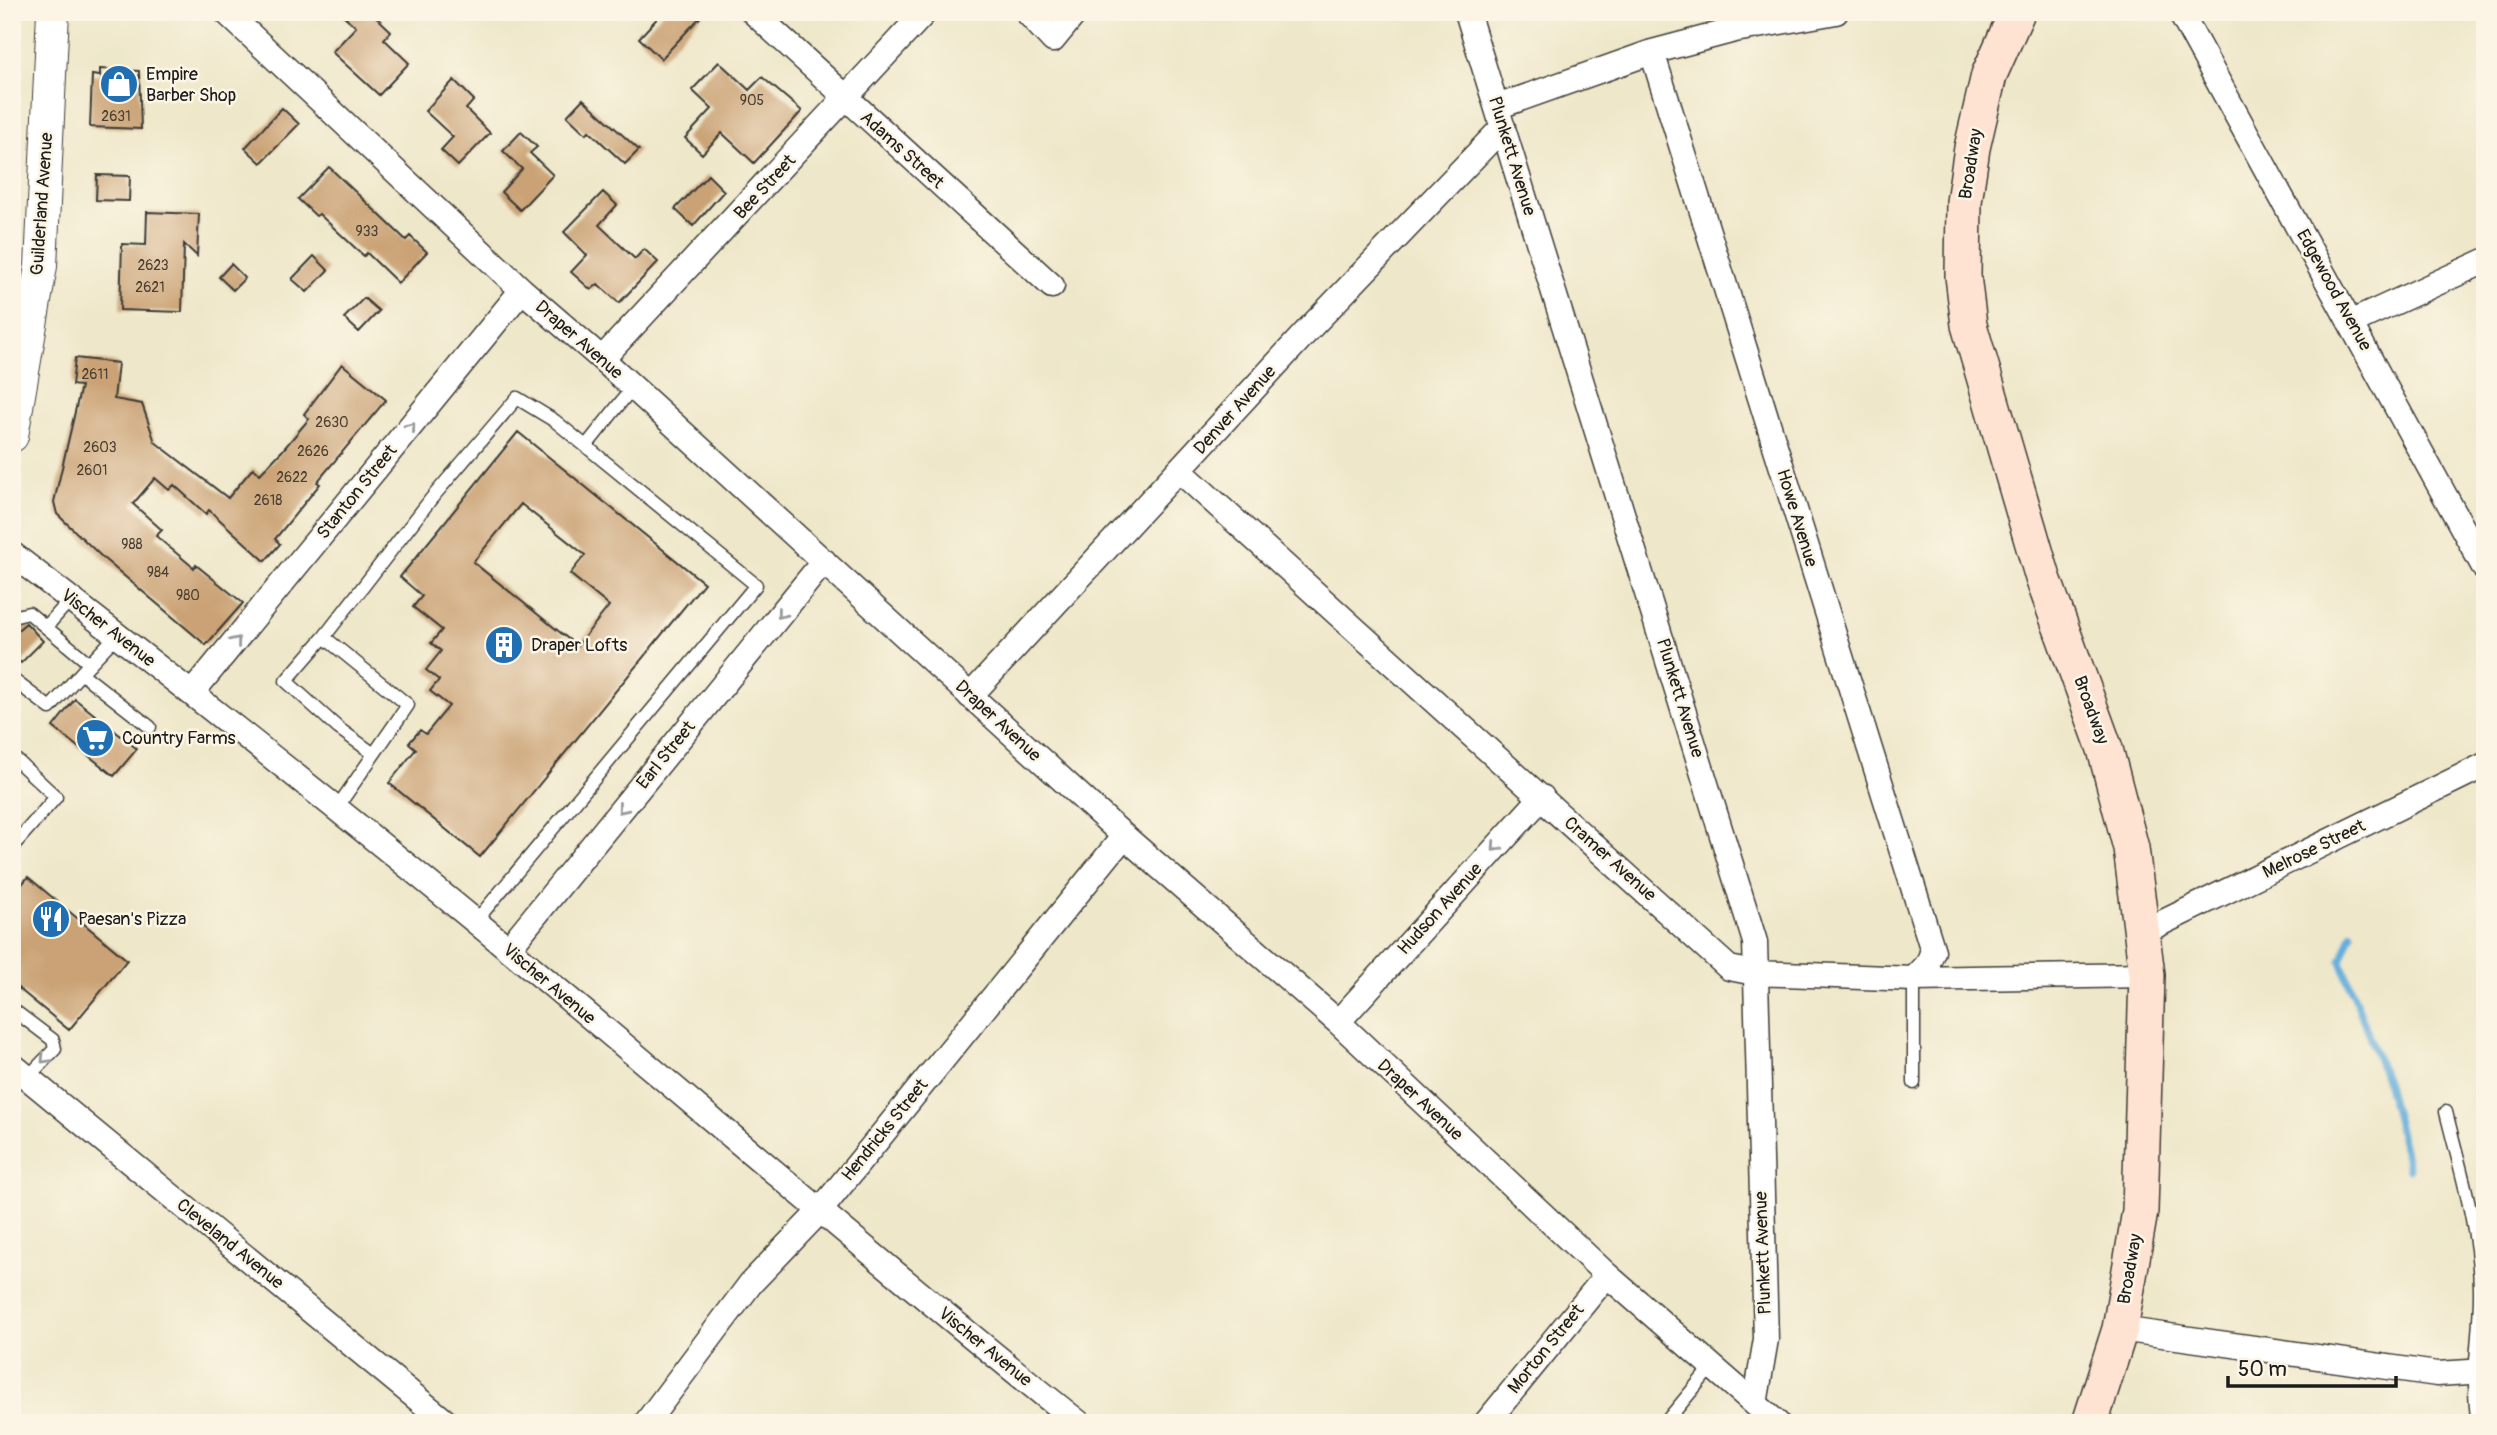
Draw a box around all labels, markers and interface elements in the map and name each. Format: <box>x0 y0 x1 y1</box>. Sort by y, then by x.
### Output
shop icon: Empire Barber Shop <box>98 63 140 105</box>
place label: Empire Barber Shop <box>146 63 236 107</box>
house number: 905 <box>740 92 764 109</box>
street label: Plunkett Avenue <box>1483 94 1541 219</box>
street label: Adams Street <box>855 106 949 194</box>
house number: 2631 <box>101 108 131 125</box>
street label: Broadway <box>1954 127 1988 201</box>
street label: Guilderland Avenue <box>26 132 58 276</box>
street label: Bee Street <box>729 149 801 224</box>
house number: 933 <box>356 223 379 240</box>
street label: Edgewood Avenue <box>2291 225 2377 355</box>
house number: 2623 <box>137 257 169 274</box>
house number: 2621 <box>135 279 165 296</box>
street label: Draper Avenue <box>530 296 628 385</box>
street label: Denver Avenue <box>1189 360 1281 460</box>
house number: 2611 <box>82 366 108 383</box>
house number: 2630 <box>315 414 349 431</box>
one-way arrow <box>403 422 415 435</box>
house number: 2603 <box>83 439 117 456</box>
street label: Stanton Street <box>312 439 403 544</box>
house number: 2626 <box>297 443 329 460</box>
house number: 2601 <box>76 462 108 479</box>
street label: Howe Avenue <box>1771 466 1823 570</box>
house number: 2622 <box>276 469 308 486</box>
house number: 2618 <box>254 492 282 509</box>
house number: 988 <box>121 536 143 553</box>
house number: 984 <box>147 564 169 581</box>
street label: Vischer Avenue <box>56 584 160 672</box>
house number: 980 <box>176 587 200 604</box>
one-way arrow <box>777 605 789 618</box>
building icon: Draper Lofts <box>483 624 525 666</box>
place label: Draper Lofts <box>531 634 627 657</box>
one-way arrow <box>227 636 240 648</box>
street label: Plunkett Avenue <box>1651 636 1709 761</box>
street label: Broadway <box>2068 673 2114 748</box>
street label: Draper Avenue <box>950 675 1046 767</box>
street label: Earl Street <box>632 716 701 794</box>
supermarket icon: Country Farms <box>74 717 116 759</box>
place label: Country Farms <box>122 727 235 750</box>
one-way arrow <box>618 801 630 814</box>
street label: Cramer Avenue <box>1559 811 1661 907</box>
street label: Melrose Street <box>2259 814 2370 884</box>
one-way arrow <box>1492 839 1505 852</box>
street label: Hudson Avenue <box>1393 858 1488 960</box>
restaurant icon: Paesan's Pizza <box>30 898 72 940</box>
place label: Paesan's Pizza <box>78 908 186 931</box>
street label: Vischer Avenue <box>498 939 600 1030</box>
one-way arrow <box>41 1051 54 1064</box>
street label: Draper Avenue <box>1372 1054 1468 1146</box>
street label: Hendricks Street <box>837 1074 934 1186</box>
street label: Plunkett Avenue <box>1749 1191 1777 1315</box>
street label: Cleveland Avenue <box>172 1194 288 1294</box>
street label: Broadway <box>2112 1232 2148 1306</box>
street label: Morton Street <box>1503 1299 1590 1398</box>
street label: Vischer Avenue <box>933 1302 1037 1392</box>
scale bar <box>2228 1344 2396 1388</box>
text: 50 m <box>2238 1356 2287 1383</box>

